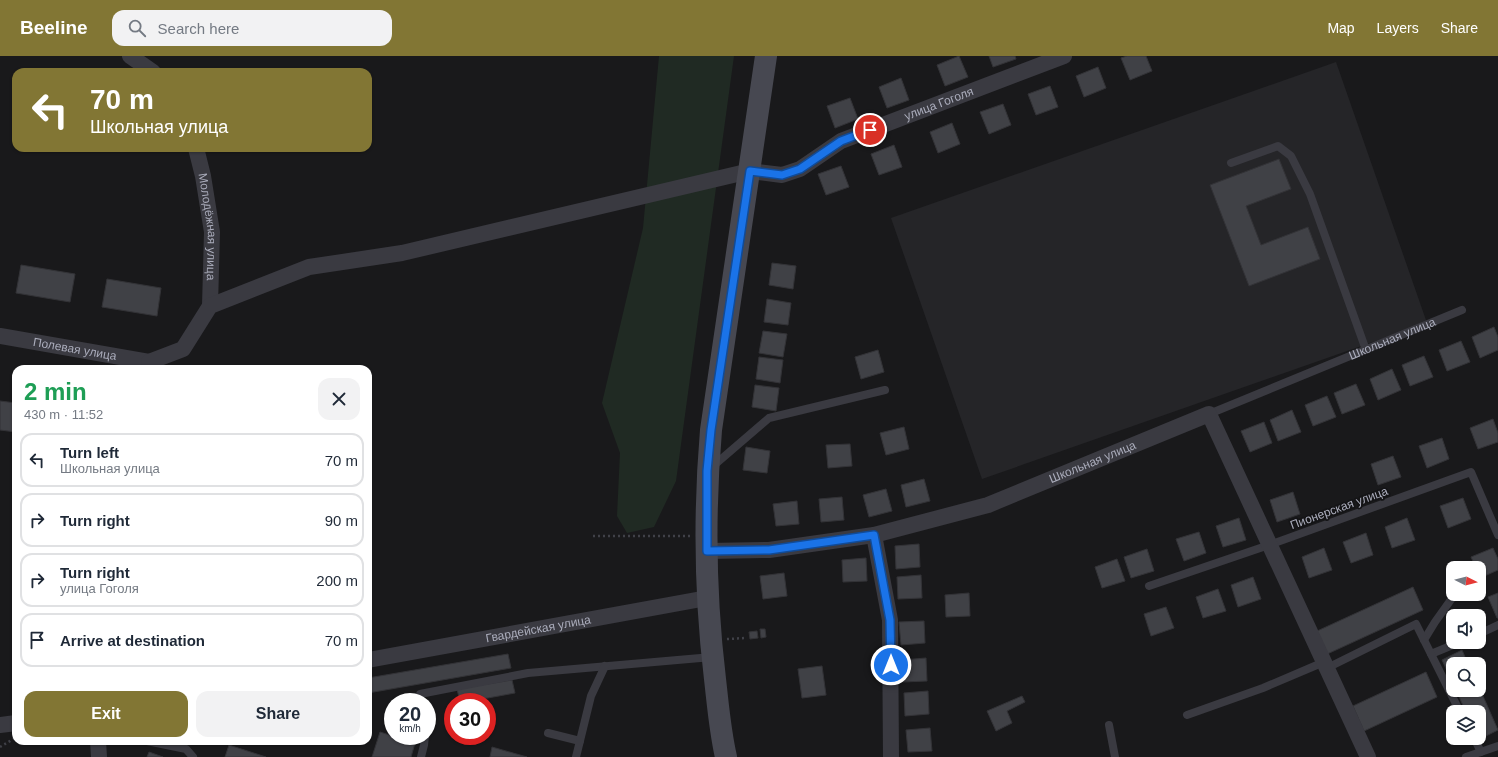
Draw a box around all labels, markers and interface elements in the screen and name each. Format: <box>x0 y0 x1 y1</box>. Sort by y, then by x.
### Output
search box <box>112 10 392 46</box>
text: Beeline <box>20 17 88 38</box>
icon: search <box>126 17 148 39</box>
text: Search here <box>158 20 239 37</box>
text: Map <box>1327 20 1355 36</box>
text: Layers <box>1377 20 1419 36</box>
text: Share <box>1441 20 1478 36</box>
icon: left <box>24 84 76 136</box>
text: 70 m <box>90 84 154 115</box>
street label: улица Гоголя <box>902 84 975 123</box>
pin <box>853 113 887 147</box>
text: Школьная улица <box>90 117 228 137</box>
icon: arrive <box>859 119 881 141</box>
street label: Молодёжная улица <box>196 172 219 281</box>
street label: Школьная улица <box>1347 315 1438 363</box>
street label: Полевая улица <box>32 335 118 363</box>
text: 2 min <box>24 378 87 405</box>
button: close <box>318 378 360 420</box>
text: 430 m · 11:52 <box>24 407 103 422</box>
street label: Школьная улица <box>1047 438 1138 486</box>
text: Turn left <box>60 444 119 461</box>
icon: left <box>26 449 48 471</box>
text: 70 m <box>325 452 358 469</box>
text: Школьная улица <box>60 461 160 476</box>
street label: Пионерская улица <box>1288 484 1390 532</box>
icon: right <box>26 509 48 531</box>
text: Turn right <box>60 512 130 529</box>
text: 90 m <box>325 512 358 529</box>
north arrow <box>1446 561 1486 601</box>
map controls <box>1446 561 1486 745</box>
text: Turn right <box>60 564 130 581</box>
icon: right <box>26 569 48 591</box>
text: 200 m <box>316 572 358 589</box>
text: улица Гоголя <box>60 581 139 596</box>
button: sound <box>1446 609 1486 649</box>
street label: Гвардейская улица <box>484 612 592 645</box>
icon: arrive <box>26 629 48 651</box>
text: Arrive at destination <box>60 632 205 649</box>
text: 70 m <box>325 632 358 649</box>
position arrow <box>870 644 912 686</box>
button: search <box>1446 657 1486 697</box>
button: Exit <box>24 691 188 737</box>
button: Share <box>196 691 360 737</box>
speed limit sign: 30 <box>444 693 496 745</box>
text: 20 <box>399 703 421 725</box>
button: layers <box>1446 705 1486 745</box>
text: km/h <box>399 723 421 734</box>

